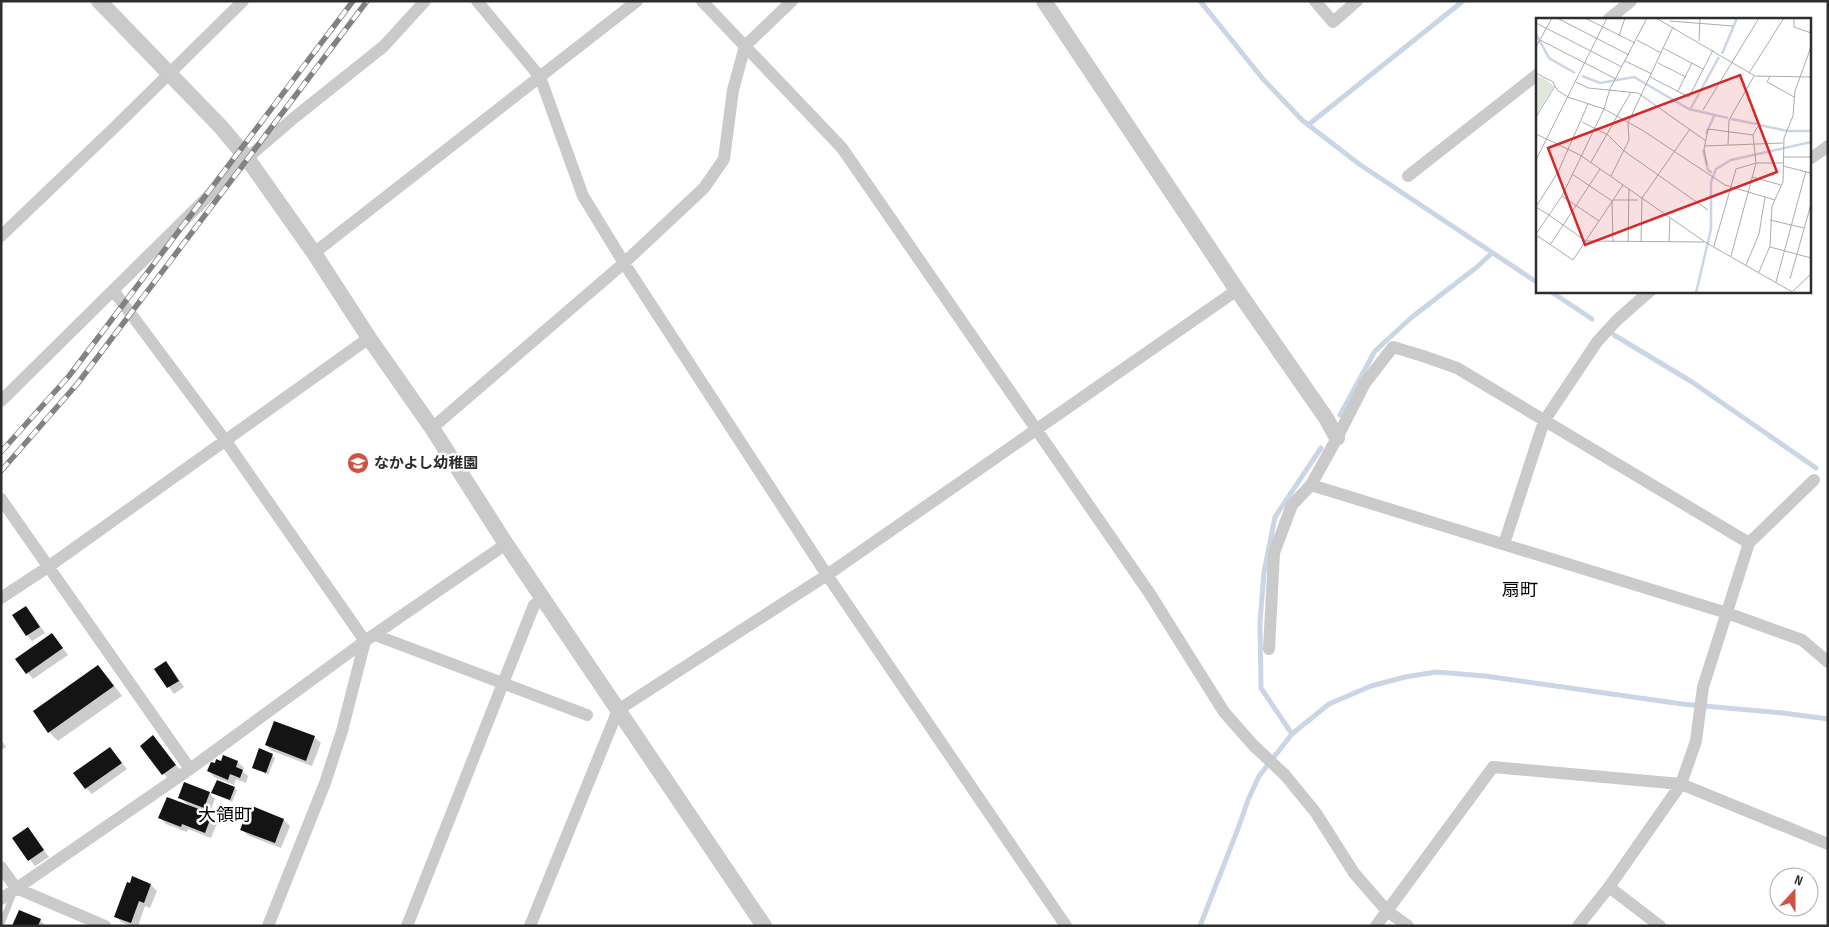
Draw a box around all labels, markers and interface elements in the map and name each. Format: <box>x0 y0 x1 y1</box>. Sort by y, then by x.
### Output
inset map <box>1536 18 1812 292</box>
school or university icon: なかよし幼稚園 <box>346 451 370 475</box>
place label: なかよし幼稚園 <box>374 454 478 473</box>
district label: 扇町 <box>1502 580 1538 601</box>
district label: 大領町 <box>198 805 252 826</box>
north arrow <box>1769 867 1819 917</box>
text: N <box>1792 871 1805 890</box>

